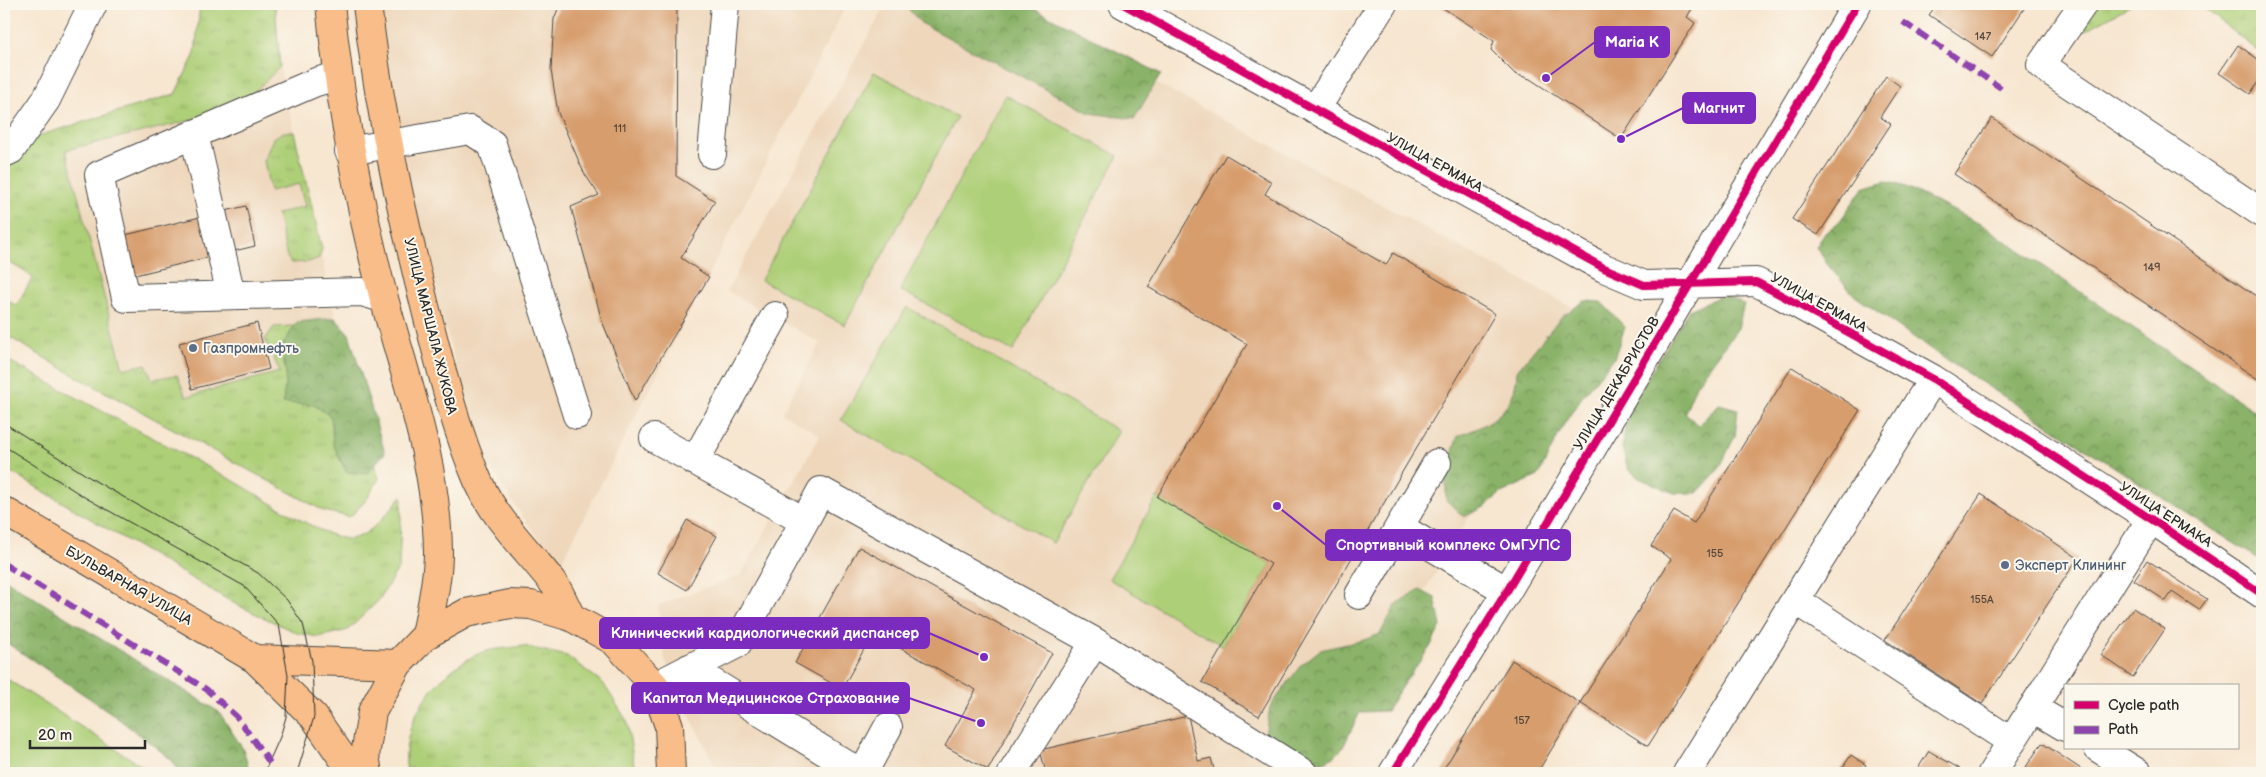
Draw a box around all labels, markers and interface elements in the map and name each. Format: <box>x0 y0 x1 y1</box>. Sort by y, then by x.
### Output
callout: Maria K <box>1595 27 1669 57</box>
house number: 147 <box>1975 30 1992 43</box>
text: Maria K <box>1605 33 1659 52</box>
callout: Магнит <box>1683 93 1755 123</box>
text: Магнит <box>1693 99 1746 118</box>
house number: 111 <box>614 122 626 135</box>
street label: УЛИЦА ЕРМАКА <box>1384 129 1486 196</box>
street label: УЛИЦА МАРШАЛА ЖУКОВА <box>400 236 461 417</box>
house number: 149 <box>2143 261 2161 274</box>
street label: УЛИЦА ЕРМАКА <box>1768 269 1870 336</box>
street label: УЛИЦА ДЕКАБРИСТОВ <box>1570 313 1663 453</box>
place label: Газпромнефть <box>203 340 299 357</box>
marker: Газпромнефть <box>187 342 199 354</box>
street label: УЛИЦА ЕРМАКА <box>2116 478 2216 551</box>
callout: Спортивный комплекс ОмГУПС <box>1326 530 1570 560</box>
text: Спортивный комплекс ОмГУПС <box>1336 536 1561 555</box>
street label: БУЛЬВАРНАЯ УЛИЦА <box>62 542 195 629</box>
house number: 155 <box>1707 547 1723 560</box>
place label: Эксперт Клининг <box>2015 557 2127 574</box>
marker: Эксперт Клининг <box>1999 559 2011 571</box>
house number: 155А <box>1970 593 1994 606</box>
callout: Клинический кардиологический диспансер <box>600 618 929 648</box>
text: Клинический кардиологический диспансер <box>611 624 919 643</box>
callout: Капитал Медицинское Страхование <box>632 683 909 713</box>
legend <box>2064 684 2238 750</box>
text: Капитал Медицинское Страхование <box>642 689 900 708</box>
text: Cycle path <box>2108 696 2179 715</box>
house number: 157 <box>1514 714 1531 727</box>
scale bar <box>30 717 145 749</box>
text: Path <box>2108 720 2138 739</box>
text: 20 m <box>38 726 72 745</box>

